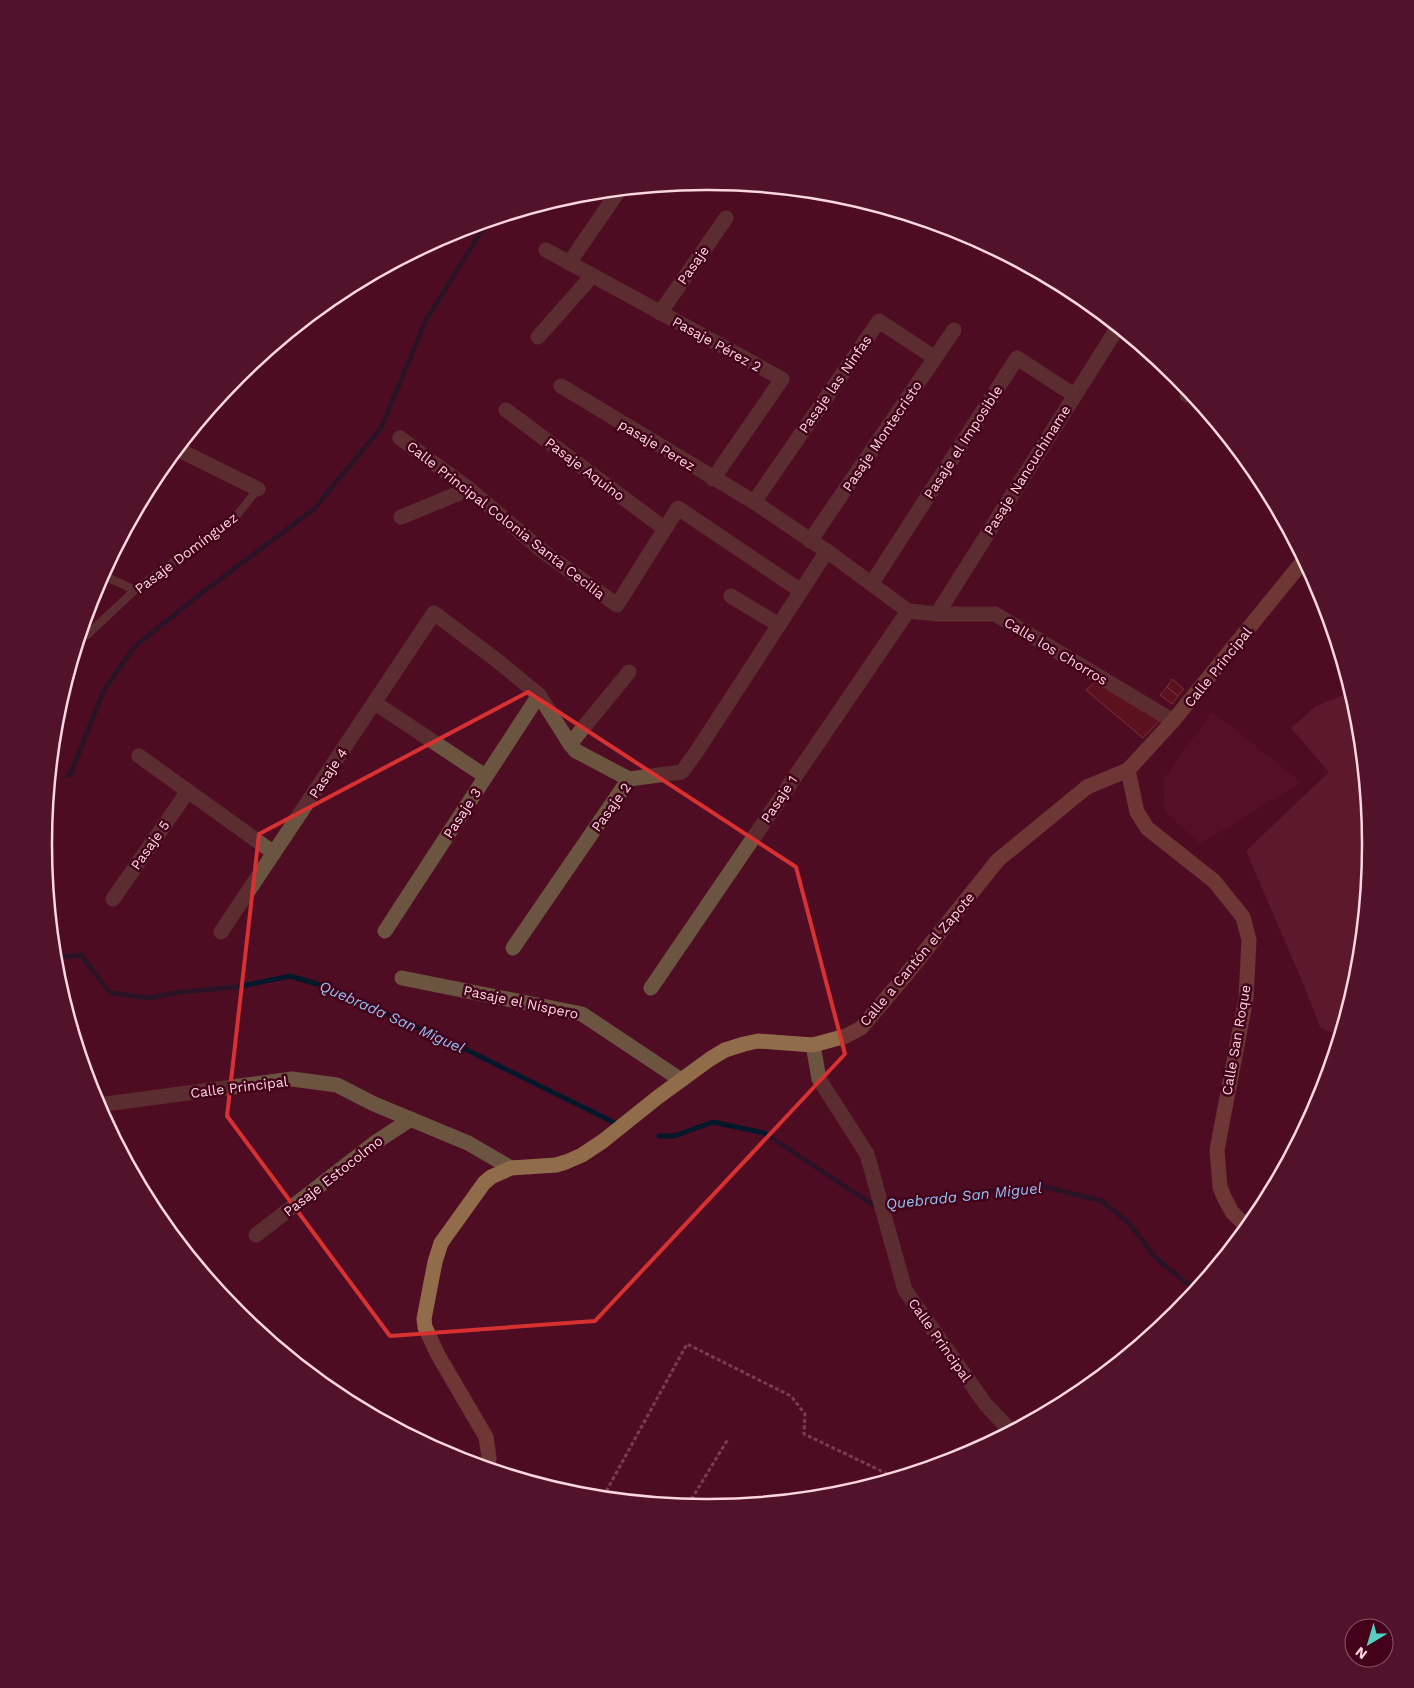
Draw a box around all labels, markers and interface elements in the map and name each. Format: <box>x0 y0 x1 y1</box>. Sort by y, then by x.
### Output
street label: Pasaje <box>674 243 712 287</box>
street label: Pasaje Pérez 2 <box>670 313 764 375</box>
street label: Pasaje las Ninfas <box>795 332 875 436</box>
street label: Pasaje Montecristo <box>839 378 925 494</box>
street label: Pasaje el Imposible <box>920 382 1006 502</box>
street label: Pasaje Nancuchiname <box>981 402 1073 538</box>
street label: pasaje Perez <box>616 416 698 474</box>
street label: Pasaje Aquino <box>542 434 628 504</box>
street label: Calle Principal Colonia Santa Cecilia <box>404 438 608 602</box>
street label: Pasaje Domínguez <box>132 509 240 597</box>
street label: Calle los Chorros <box>1002 614 1110 688</box>
street label: Calle Principal <box>1181 623 1256 710</box>
street label: Pasaje 4 <box>305 745 351 801</box>
street label: Pasaje 1 <box>757 772 801 826</box>
street label: Pasaje 2 <box>588 779 634 835</box>
street label: Pasaje 3 <box>440 785 484 841</box>
street label: Pasaje 5 <box>127 817 173 873</box>
street label: Calle a Cantón el Zapote <box>856 889 978 1029</box>
water label: Quebrada San Miguel <box>317 977 468 1057</box>
street label: Pasaje el Níspero <box>462 982 580 1022</box>
street label: Calle San Roque <box>1218 983 1254 1097</box>
street label: Calle Principal <box>189 1073 289 1101</box>
street label: Pasaje Estocolmo <box>280 1132 386 1220</box>
water label: Quebrada San Miguel <box>885 1179 1043 1213</box>
street label: Calle Principal <box>905 1295 975 1385</box>
north arrow <box>1344 1618 1394 1668</box>
text: N <box>1352 1644 1370 1663</box>

